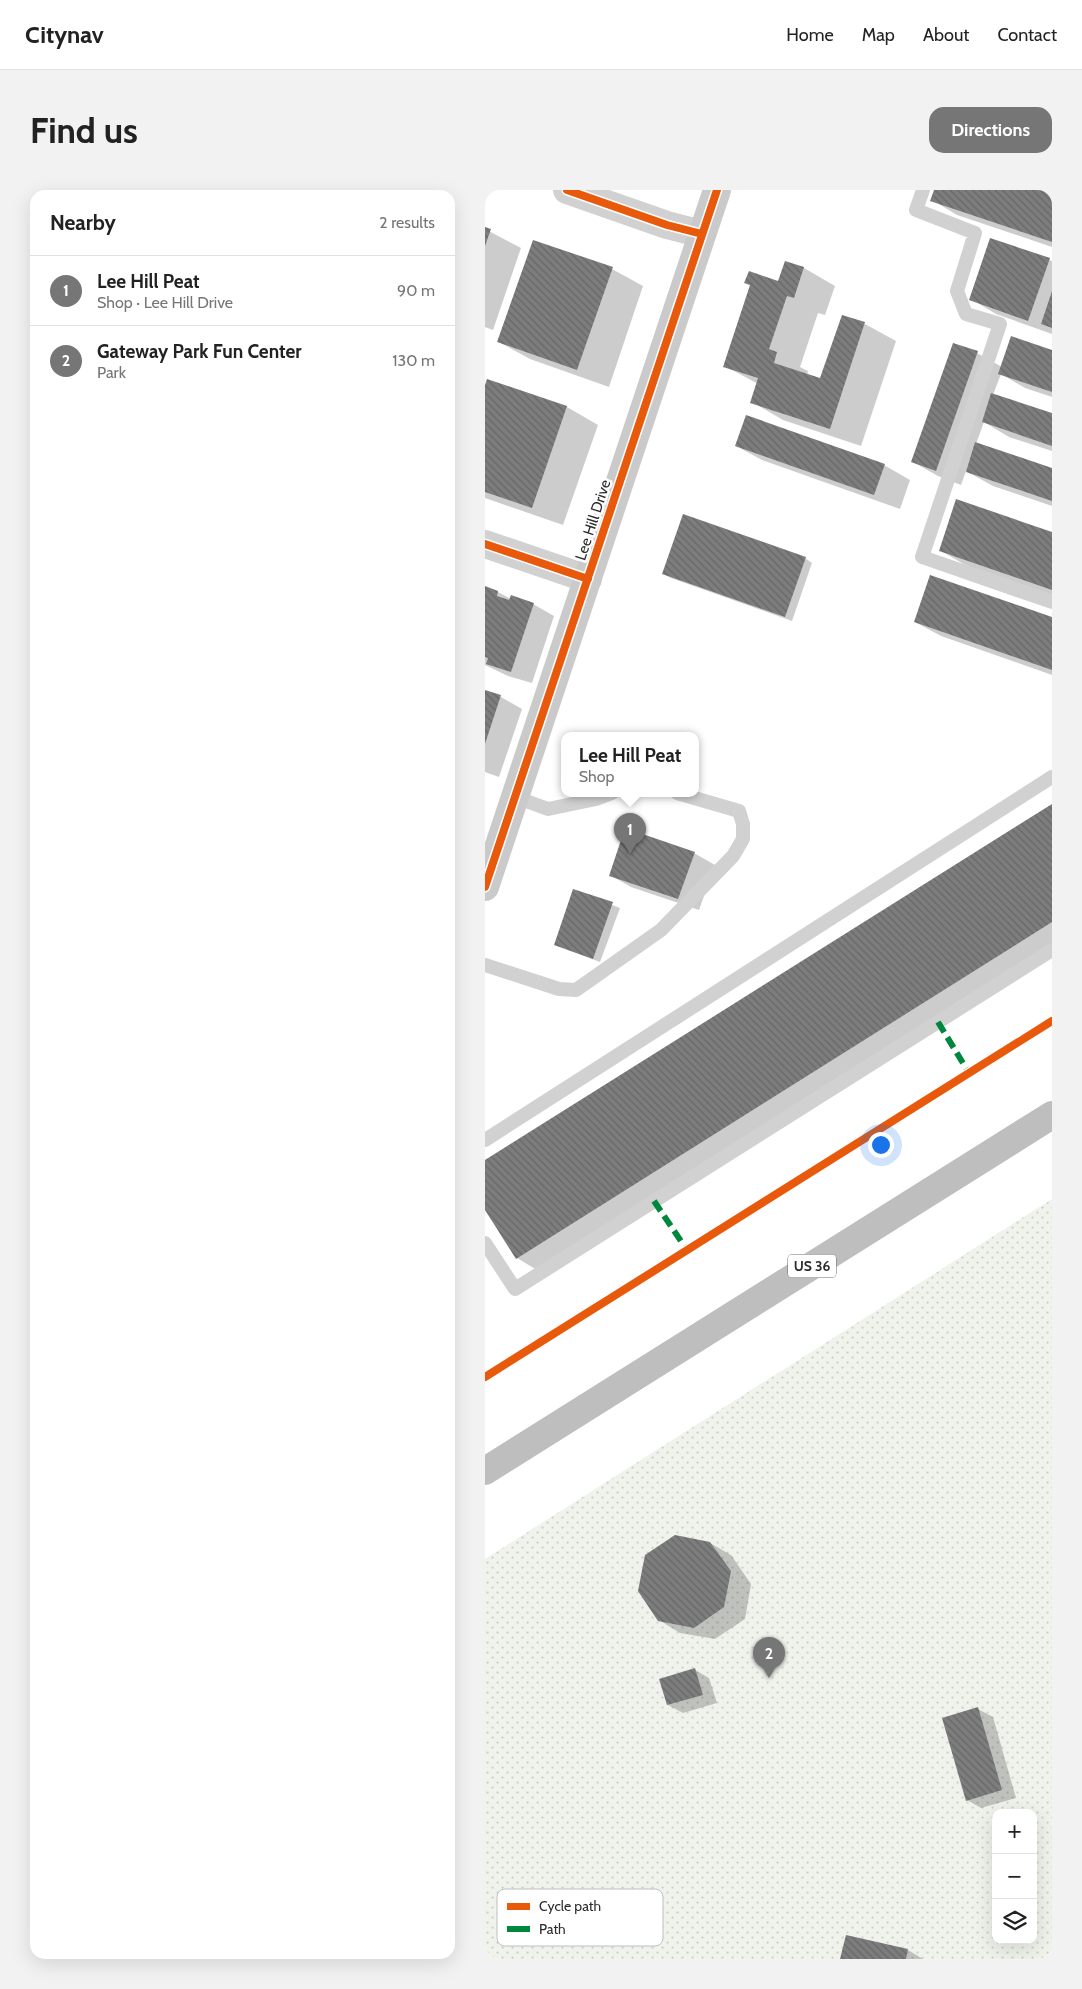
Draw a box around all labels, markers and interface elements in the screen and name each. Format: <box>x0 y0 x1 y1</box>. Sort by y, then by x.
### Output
text: Citynav <box>25 20 104 49</box>
text: Home <box>786 24 834 46</box>
text: Map <box>862 24 895 46</box>
text: About <box>923 24 969 46</box>
text: Contact <box>997 24 1057 46</box>
button: Directions <box>929 107 1052 153</box>
text: Find us <box>30 109 138 152</box>
text: Nearby <box>50 210 116 235</box>
text: 2 results <box>379 213 435 232</box>
text: Lee Hill Peat <box>97 270 200 293</box>
text: 1 <box>63 281 69 300</box>
text: 90 m <box>397 281 435 300</box>
text: Shop · Lee Hill Drive <box>97 293 233 312</box>
text: Gateway Park Fun Center <box>97 340 302 363</box>
text: 2 <box>62 351 70 370</box>
text: 130 m <box>392 351 435 370</box>
text: Park <box>97 363 126 382</box>
street label: Lee Hill Drive <box>571 477 615 563</box>
popup <box>561 732 699 797</box>
text: Lee Hill Peat <box>579 744 681 767</box>
text: Shop <box>579 767 614 786</box>
pin: 1 <box>614 813 646 854</box>
your location <box>868 1132 894 1158</box>
road number: US 36 <box>788 1254 836 1278</box>
pin: 2 <box>753 1637 785 1678</box>
map controls <box>992 1809 1037 1944</box>
button: + <box>992 1809 1037 1854</box>
button: − <box>992 1854 1037 1899</box>
legend <box>497 1889 663 1946</box>
text: Cycle path <box>539 1897 601 1915</box>
button: layers <box>992 1899 1037 1944</box>
text: Path <box>539 1920 566 1938</box>

